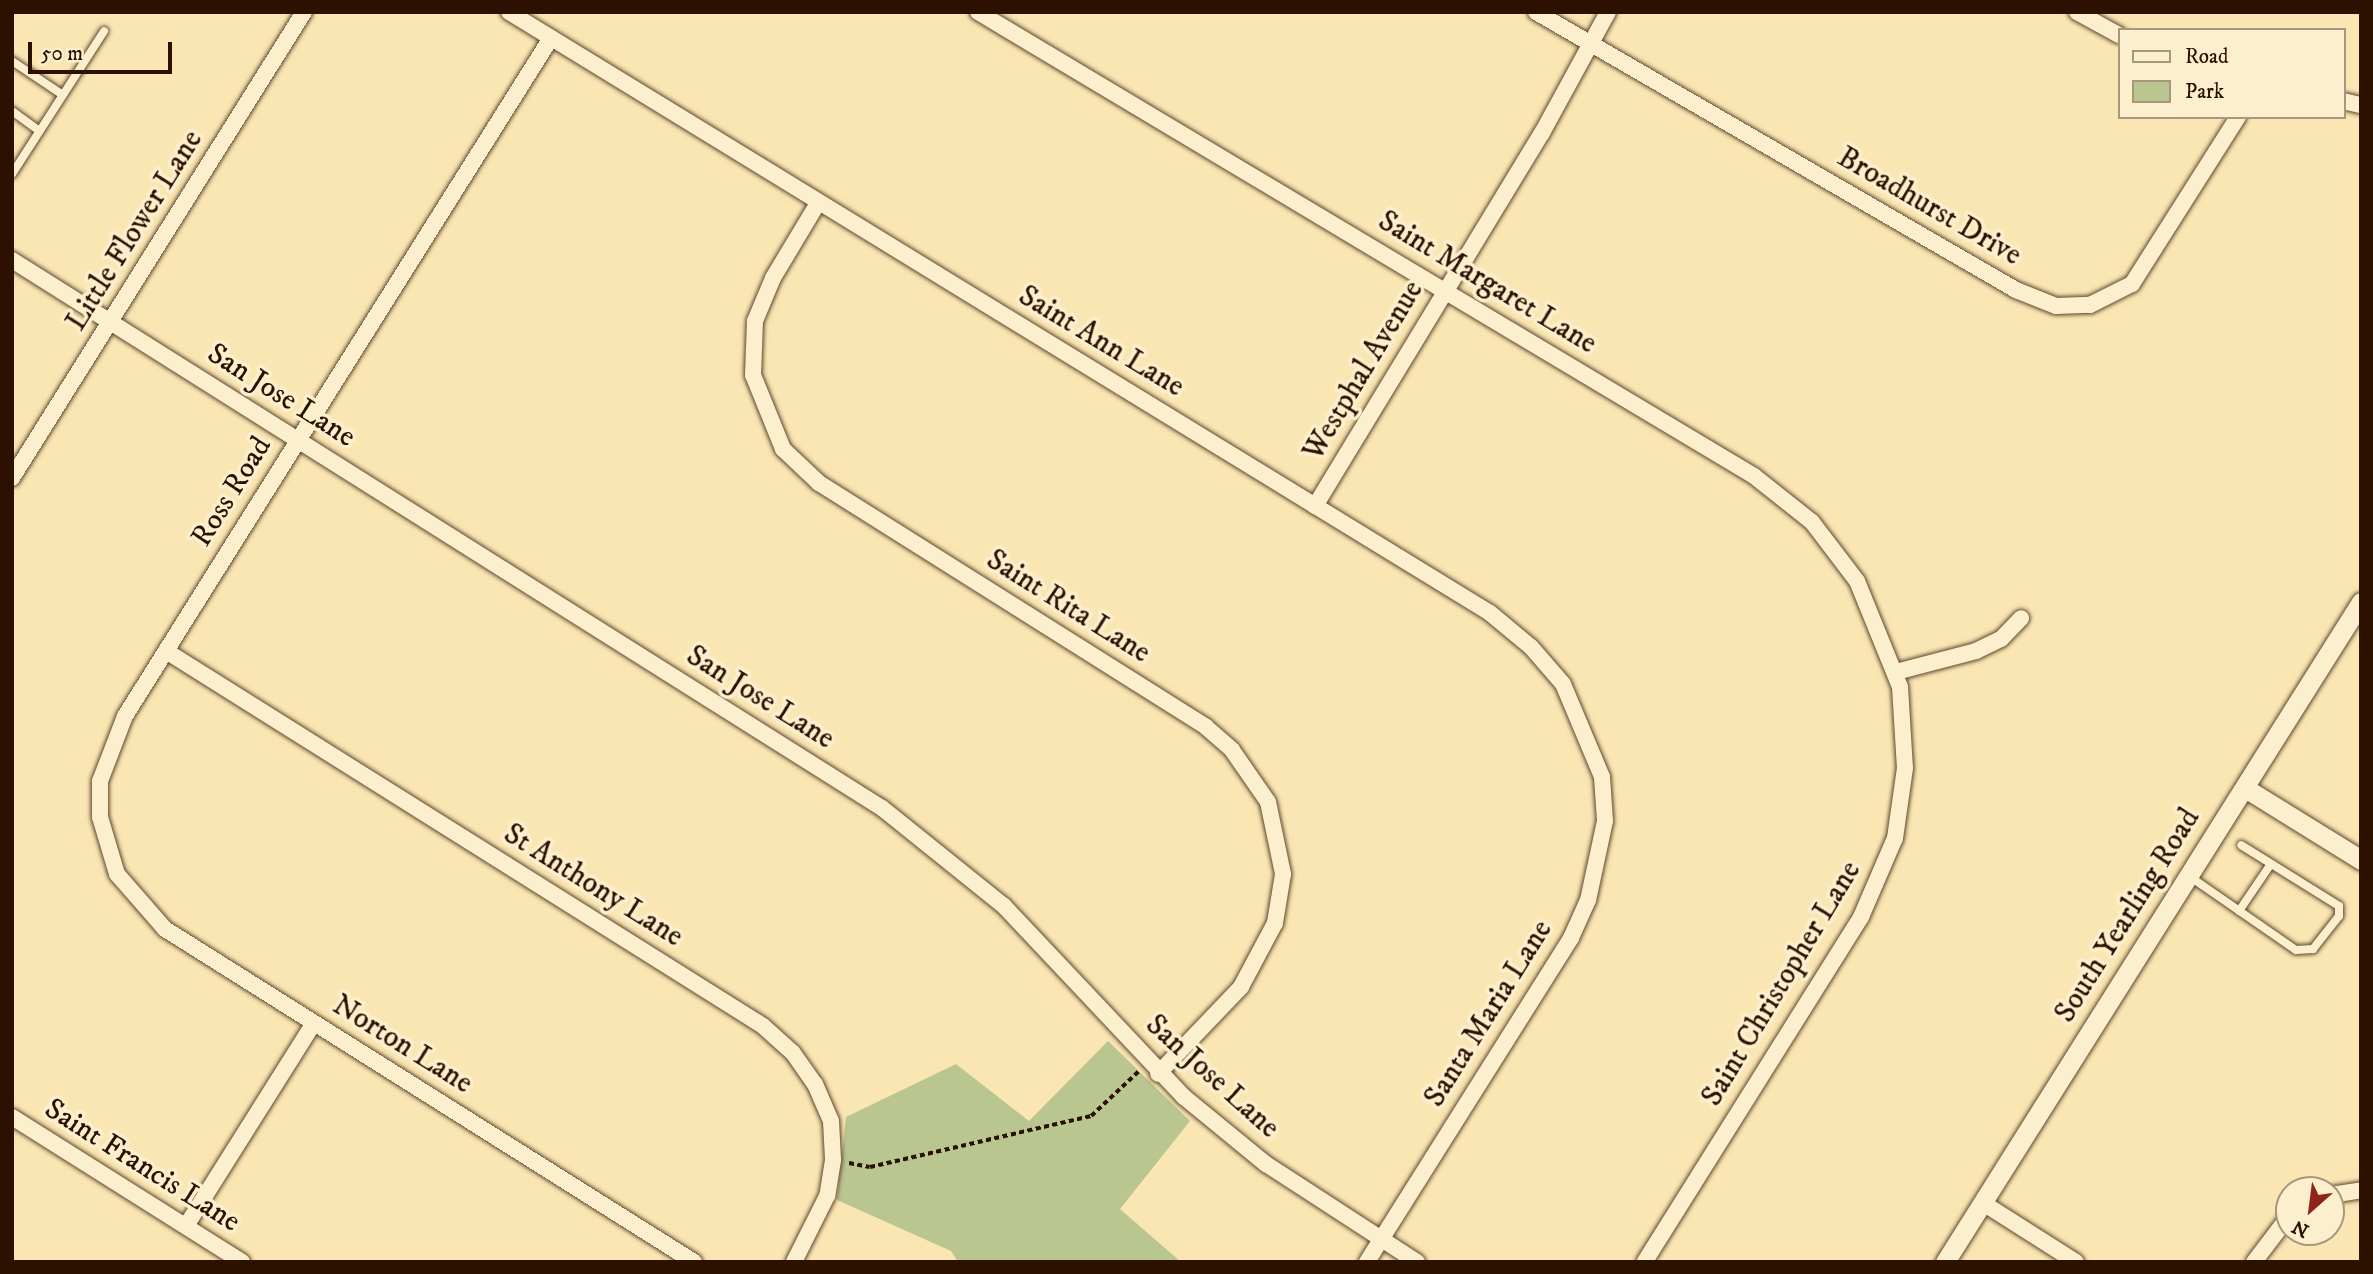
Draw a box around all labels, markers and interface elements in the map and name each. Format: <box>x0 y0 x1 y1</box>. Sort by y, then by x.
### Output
scale bar <box>32 28 175 72</box>
legend <box>2118 28 2345 119</box>
text: 50 m <box>41 41 83 67</box>
text: Road <box>2185 44 2229 70</box>
text: Park <box>2185 79 2224 105</box>
street label: Little Flower Lane <box>59 124 211 338</box>
street label: Broadhurst Drive <box>1831 140 2027 274</box>
street label: Saint Margaret Lane <box>1371 204 1603 362</box>
street label: Westphal Avenue <box>1296 275 1432 467</box>
street label: Saint Ann Lane <box>1012 278 1190 406</box>
street label: San Jose Lane <box>200 336 362 456</box>
street label: Ross Road <box>184 430 280 554</box>
street label: Saint Rita Lane <box>979 542 1157 672</box>
street label: San Jose Lane <box>679 638 841 758</box>
street label: South Yearling Road <box>2048 802 2208 1030</box>
street label: St Anthony Lane <box>497 816 689 956</box>
street label: Saint Christopher Lane <box>1695 855 1869 1113</box>
street label: Santa Maria Lane <box>1417 914 1561 1114</box>
street label: Norton Lane <box>325 988 479 1102</box>
street label: San Jose Lane <box>1138 1007 1286 1147</box>
street label: Saint Francis Lane <box>38 1091 246 1241</box>
north arrow <box>2275 1176 2345 1246</box>
text: N <box>2289 1214 2313 1242</box>

